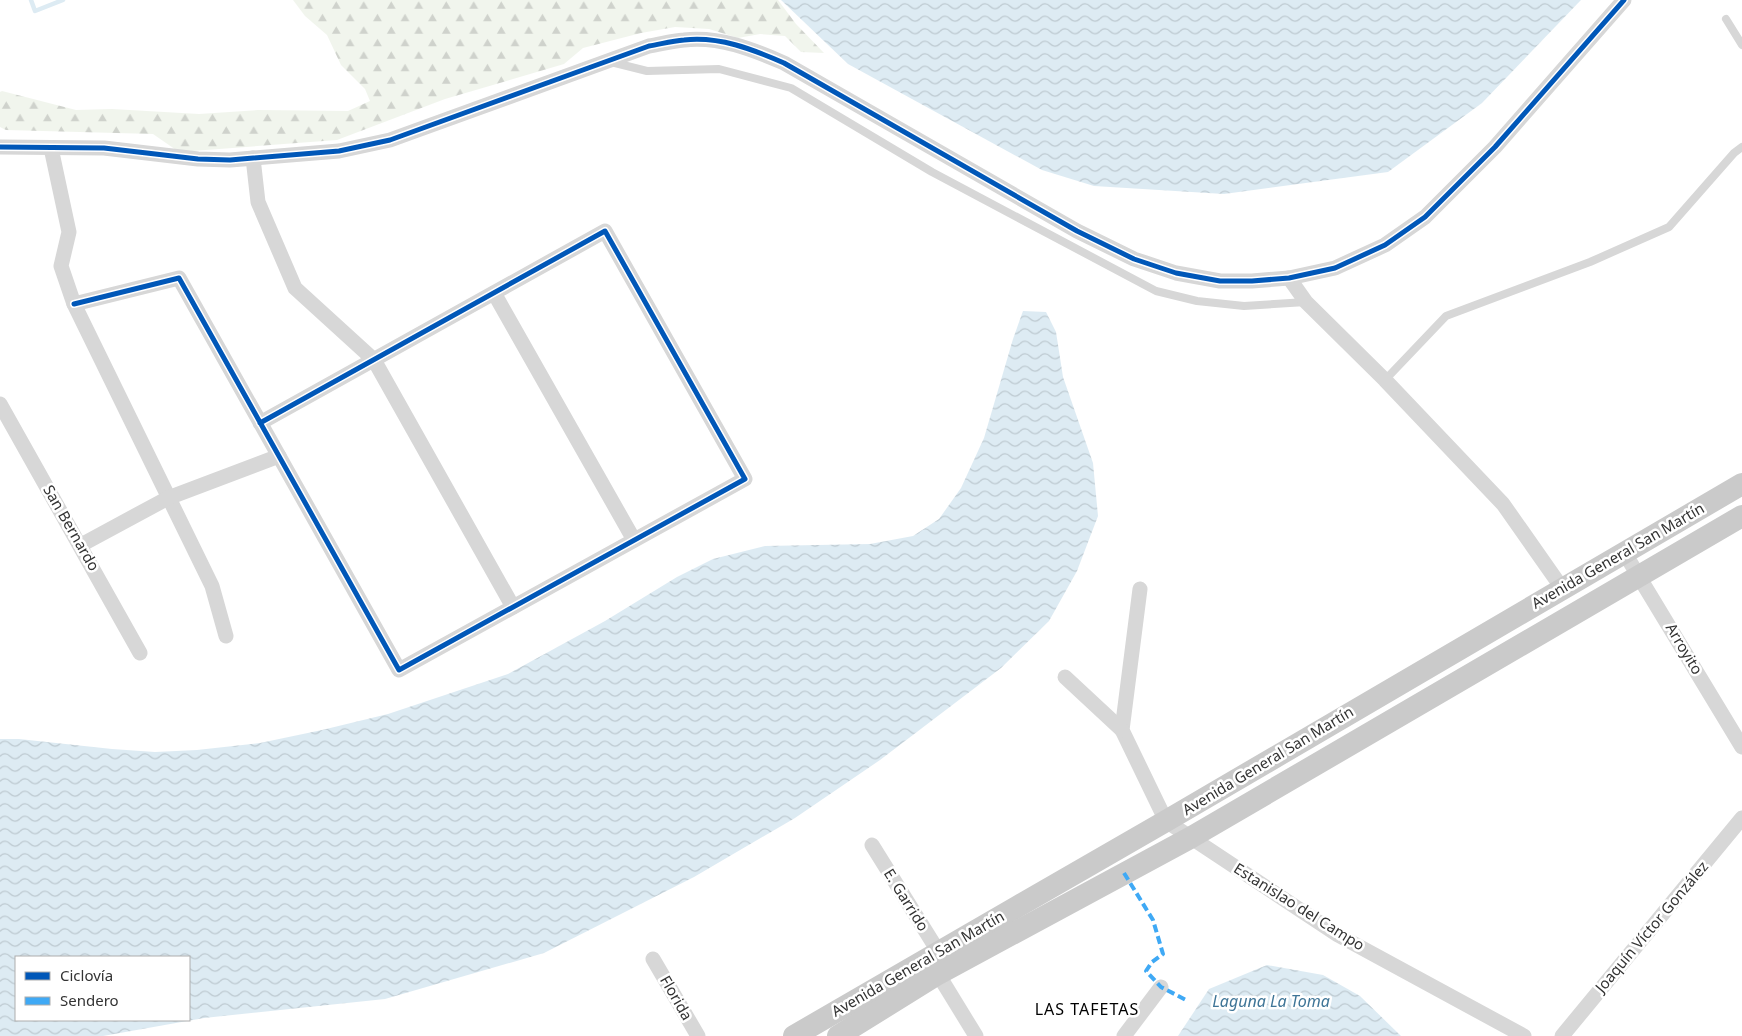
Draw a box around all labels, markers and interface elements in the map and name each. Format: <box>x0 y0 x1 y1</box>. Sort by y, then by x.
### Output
street label: San Bernardo <box>39 481 105 574</box>
street label: Avenida General San Martín <box>1528 497 1707 613</box>
street label: Arroyito <box>1662 619 1708 678</box>
street label: Avenida General San Martín <box>1178 701 1357 819</box>
street label: Joaquín Víctor González <box>1589 856 1712 998</box>
street label: Estanislao del Campo <box>1230 858 1369 955</box>
street label: E. Garrido <box>880 864 934 935</box>
street label: Avenida General San Martín <box>828 905 1007 1021</box>
legend <box>15 956 190 1021</box>
text: Ciclovía <box>60 965 113 985</box>
street label: Florida <box>656 972 698 1023</box>
text: Sendero <box>60 990 119 1010</box>
water label: Laguna La Toma <box>1212 990 1330 1012</box>
district label: LAS TAFETAS <box>1035 998 1139 1020</box>

